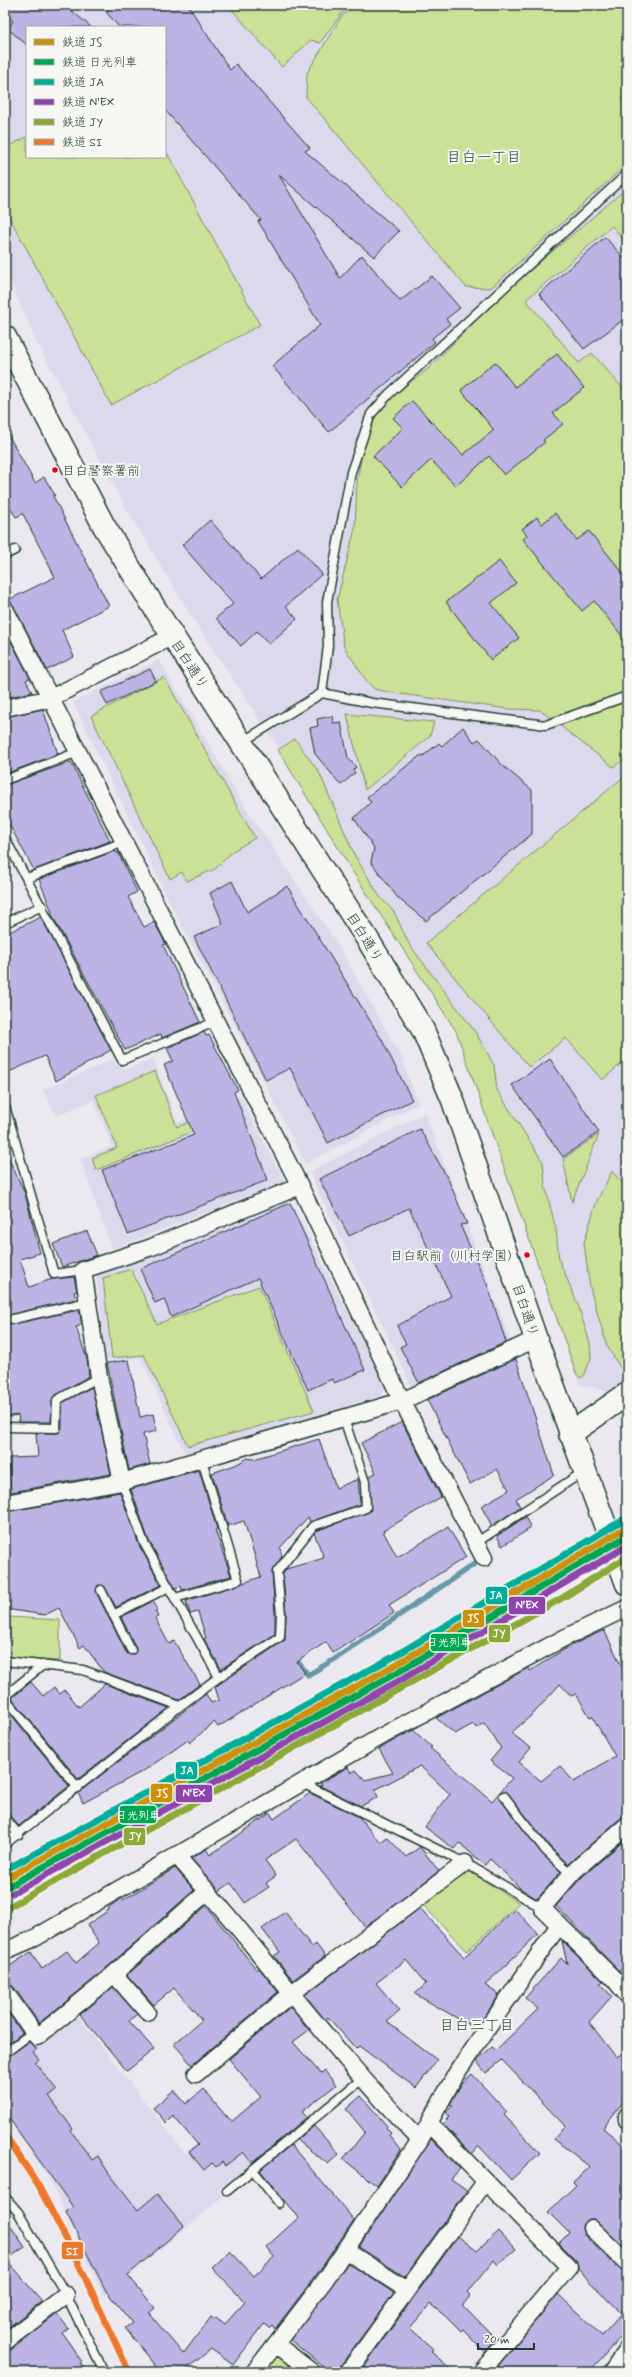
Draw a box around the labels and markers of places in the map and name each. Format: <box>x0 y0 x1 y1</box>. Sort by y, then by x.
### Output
place label: 目白警察署前 <box>62 463 140 480</box>
marker: 目白警察署前 <box>50 465 60 475</box>
place label: 目白駅前（川村学園） <box>390 1248 520 1265</box>
marker: 目白駅前（川村学園） <box>522 1250 532 1260</box>

